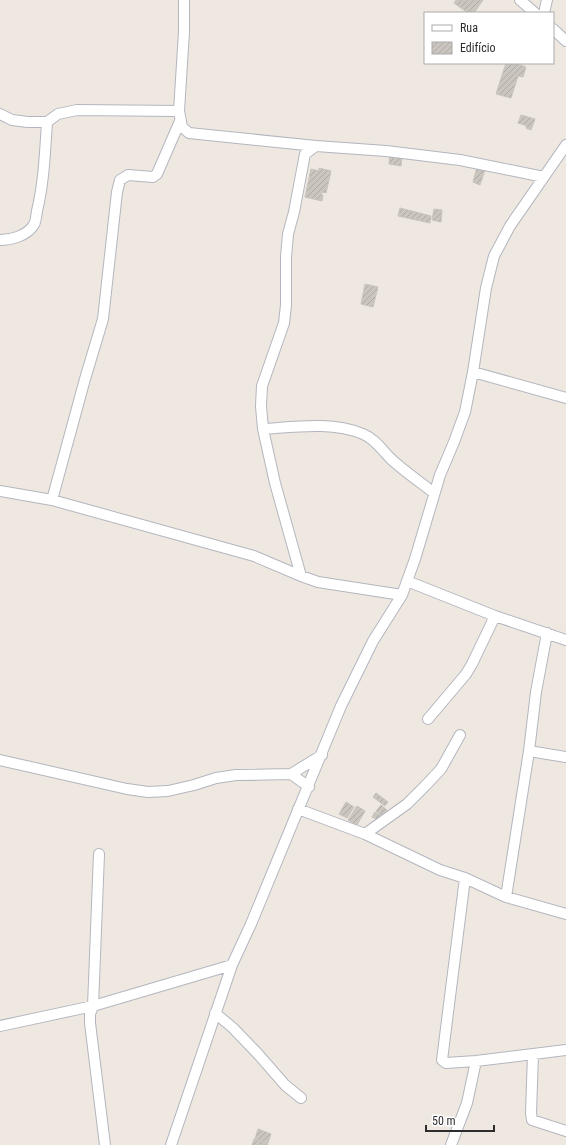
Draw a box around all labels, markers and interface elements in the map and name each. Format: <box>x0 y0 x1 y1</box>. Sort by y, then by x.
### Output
legend <box>424 12 554 64</box>
text: Rua <box>460 21 478 35</box>
text: Edifício <box>460 41 496 55</box>
scale bar <box>426 1107 494 1133</box>
text: 50 m <box>432 1114 456 1128</box>

